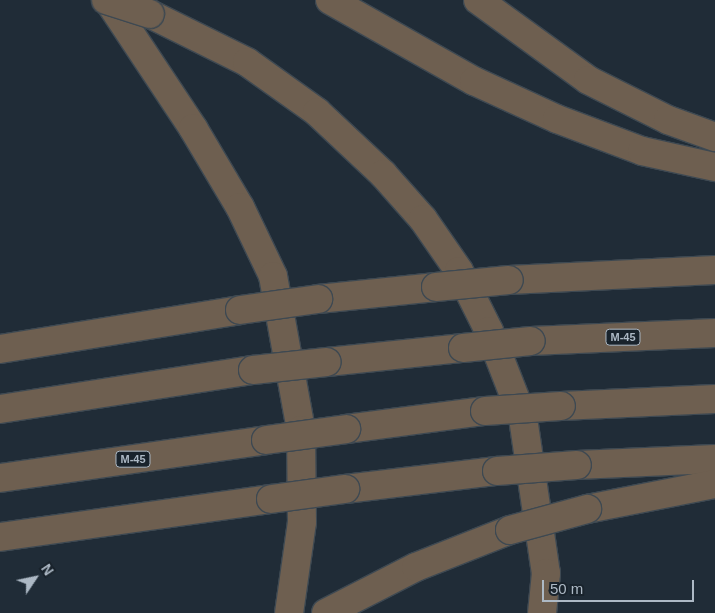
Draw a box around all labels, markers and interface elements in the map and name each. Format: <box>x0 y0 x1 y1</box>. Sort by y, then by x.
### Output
road number: M-45 <box>604 328 642 346</box>
road number: M-45 <box>114 450 152 468</box>
north arrow <box>10 553 60 603</box>
text: N <box>38 561 57 578</box>
scale bar <box>545 570 698 602</box>
text: 50 m <box>550 580 583 597</box>

